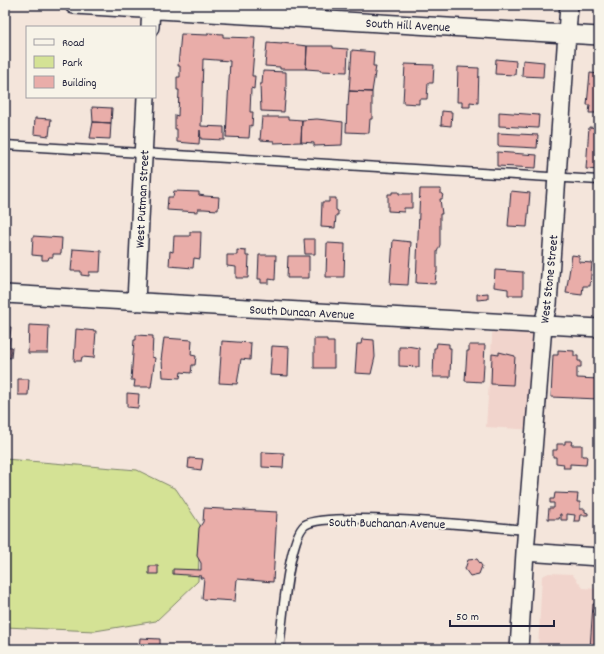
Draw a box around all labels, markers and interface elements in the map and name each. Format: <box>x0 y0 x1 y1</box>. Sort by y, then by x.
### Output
street label: South Hill Avenue <box>365 15 451 38</box>
legend <box>26 26 156 98</box>
text: Road <box>62 35 84 52</box>
text: Park <box>62 55 83 72</box>
text: Building <box>62 75 97 92</box>
street label: West Putman Street <box>131 149 156 249</box>
street label: West Stone Street <box>536 234 565 325</box>
street label: South Duncan Avenue <box>249 301 355 326</box>
street label: South Buchanan Avenue <box>329 514 446 535</box>
scale bar <box>450 602 554 628</box>
text: 50 m <box>456 609 479 626</box>

